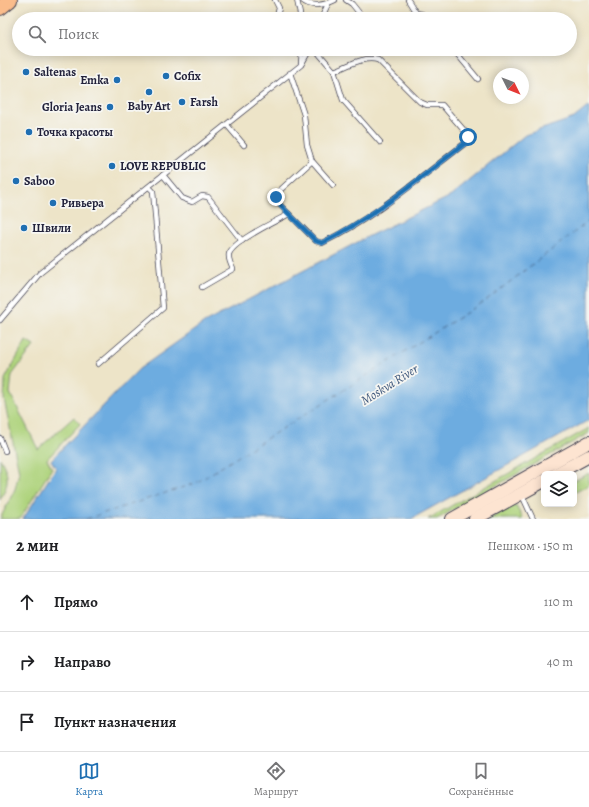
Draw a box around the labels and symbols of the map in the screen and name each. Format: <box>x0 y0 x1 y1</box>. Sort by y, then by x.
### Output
place label: Saltenas <box>34 64 76 80</box>
marker: Saltenas <box>21 67 31 77</box>
place label: Cofix <box>174 68 201 84</box>
north arrow <box>493 68 529 104</box>
marker: Cofix <box>161 71 171 81</box>
place label: Emka <box>80 72 109 88</box>
marker: Emka <box>112 75 122 85</box>
marker: Baby Art <box>144 87 154 97</box>
place label: Farsh <box>190 94 218 110</box>
marker: Farsh <box>177 97 187 107</box>
place label: Baby Art <box>127 98 171 114</box>
place label: Gloria Jeans <box>42 99 102 115</box>
marker: Gloria Jeans <box>105 102 115 112</box>
place label: Точка красоты <box>37 124 113 140</box>
marker: Точка красоты <box>24 127 34 137</box>
route start <box>459 128 477 146</box>
place label: LOVE REPUBLIC <box>120 158 206 174</box>
marker: LOVE REPUBLIC <box>107 161 117 171</box>
place label: Saboo <box>24 173 55 189</box>
marker: Saboo <box>11 176 21 186</box>
route end <box>267 188 285 206</box>
place label: Ривьера <box>61 195 104 211</box>
marker: Ривьера <box>48 198 58 208</box>
place label: Швили <box>32 220 71 236</box>
marker: Швили <box>19 223 29 233</box>
water label: Moskva River <box>357 360 422 409</box>

